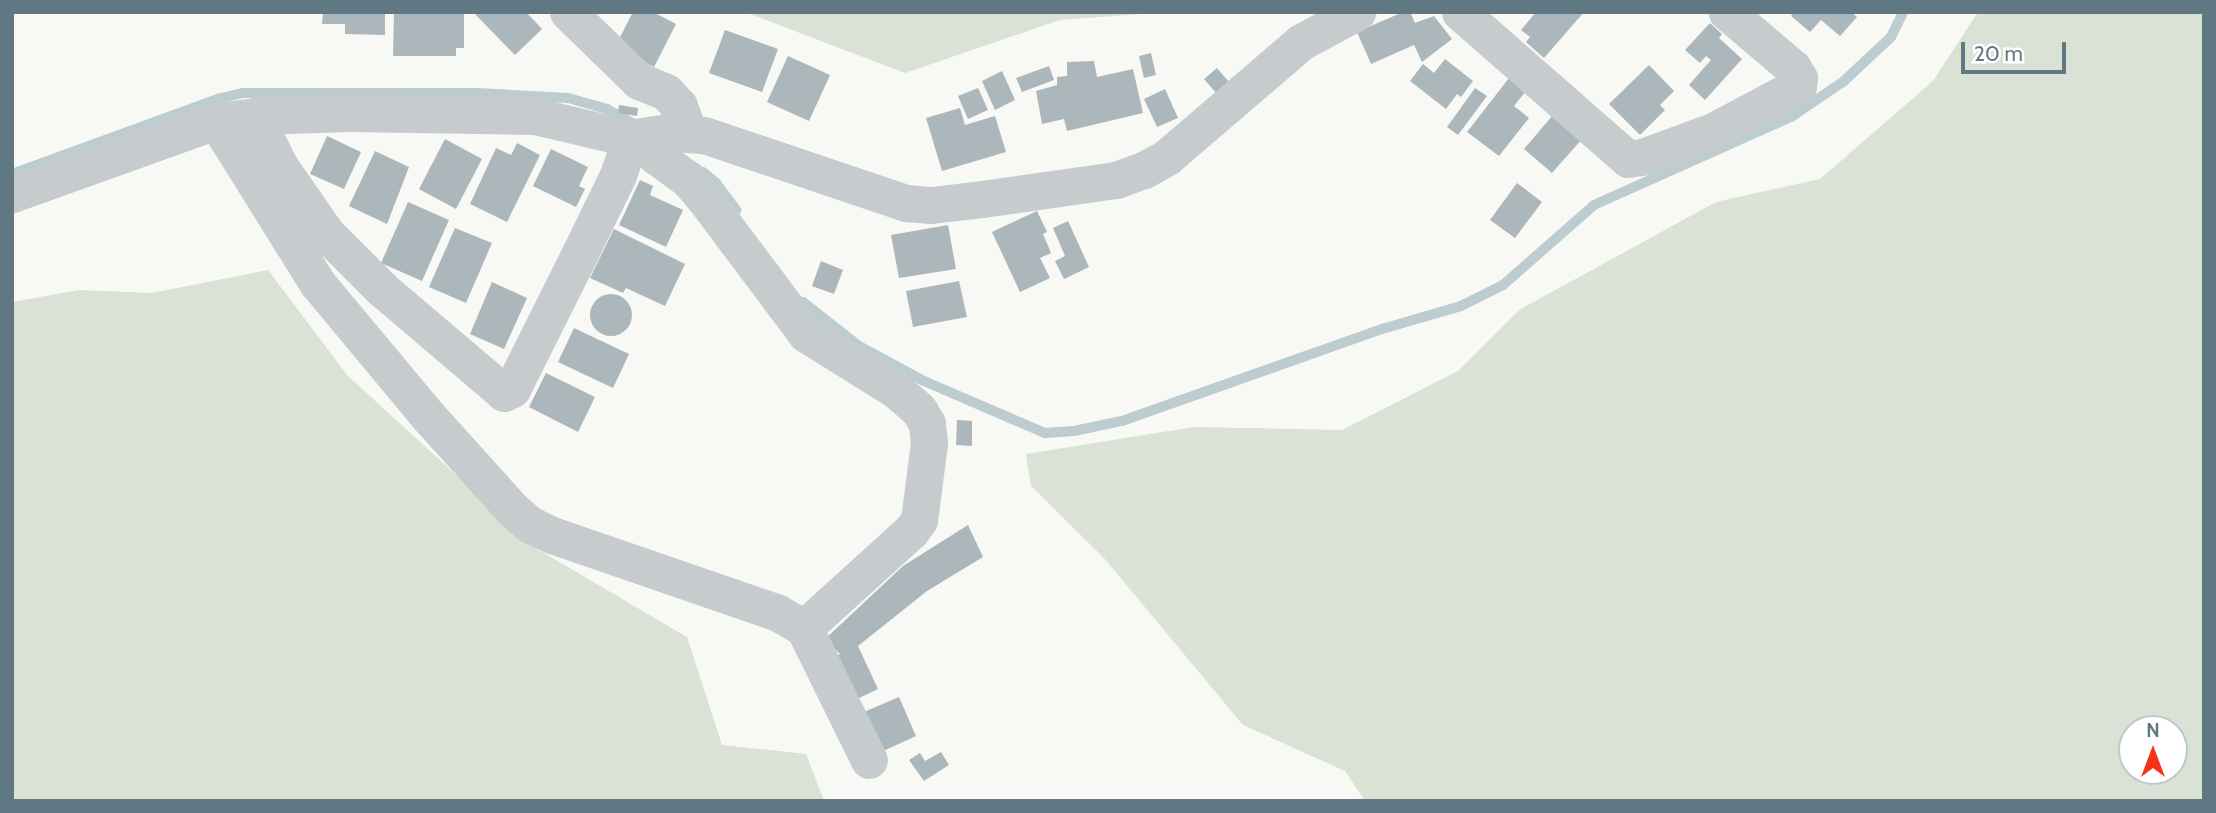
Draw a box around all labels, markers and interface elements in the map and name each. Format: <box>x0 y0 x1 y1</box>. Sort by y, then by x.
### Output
scale bar <box>1964 28 2069 72</box>
text: 20 m <box>1974 41 2023 66</box>
north arrow <box>2118 715 2188 785</box>
text: N <box>2146 719 2160 742</box>

